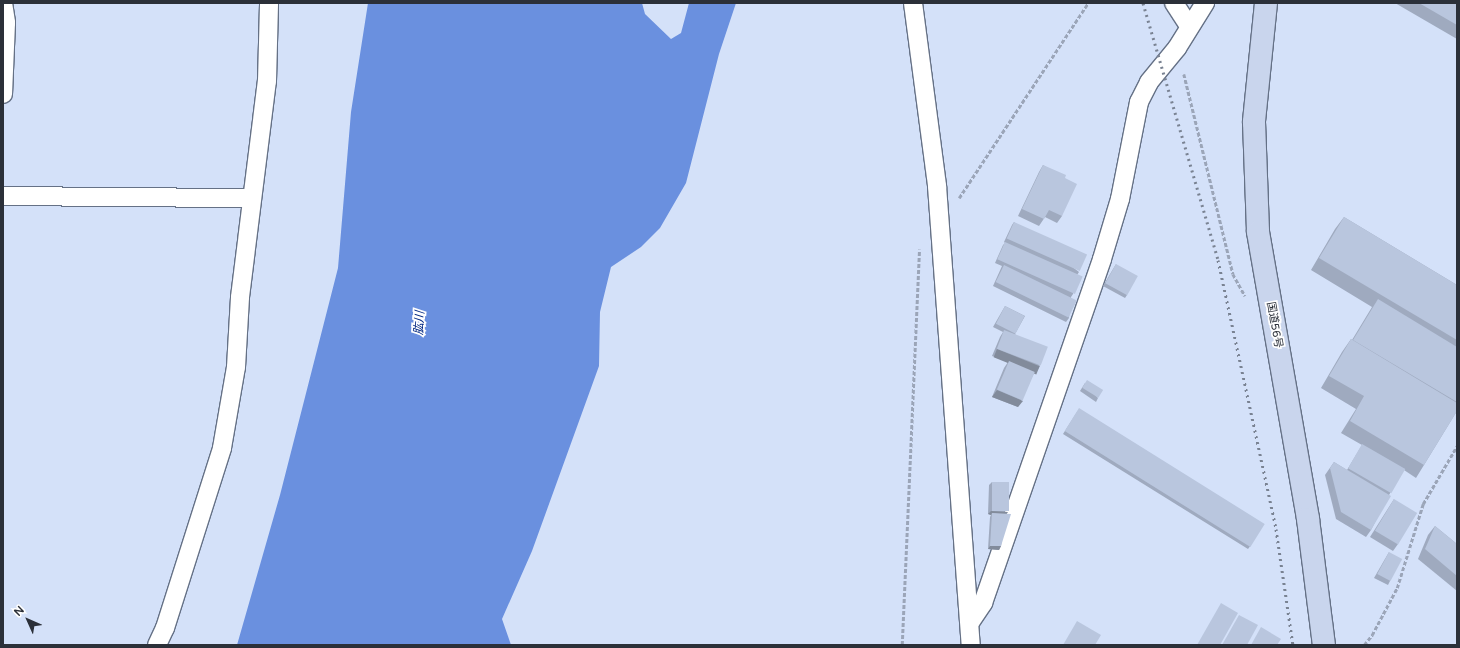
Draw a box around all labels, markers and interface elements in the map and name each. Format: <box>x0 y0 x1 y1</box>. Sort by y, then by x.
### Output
street label: 国道56号 <box>1263 301 1285 349</box>
water label: 肱川 <box>412 311 428 335</box>
north arrow <box>8 600 48 640</box>
text: N <box>11 603 27 619</box>

